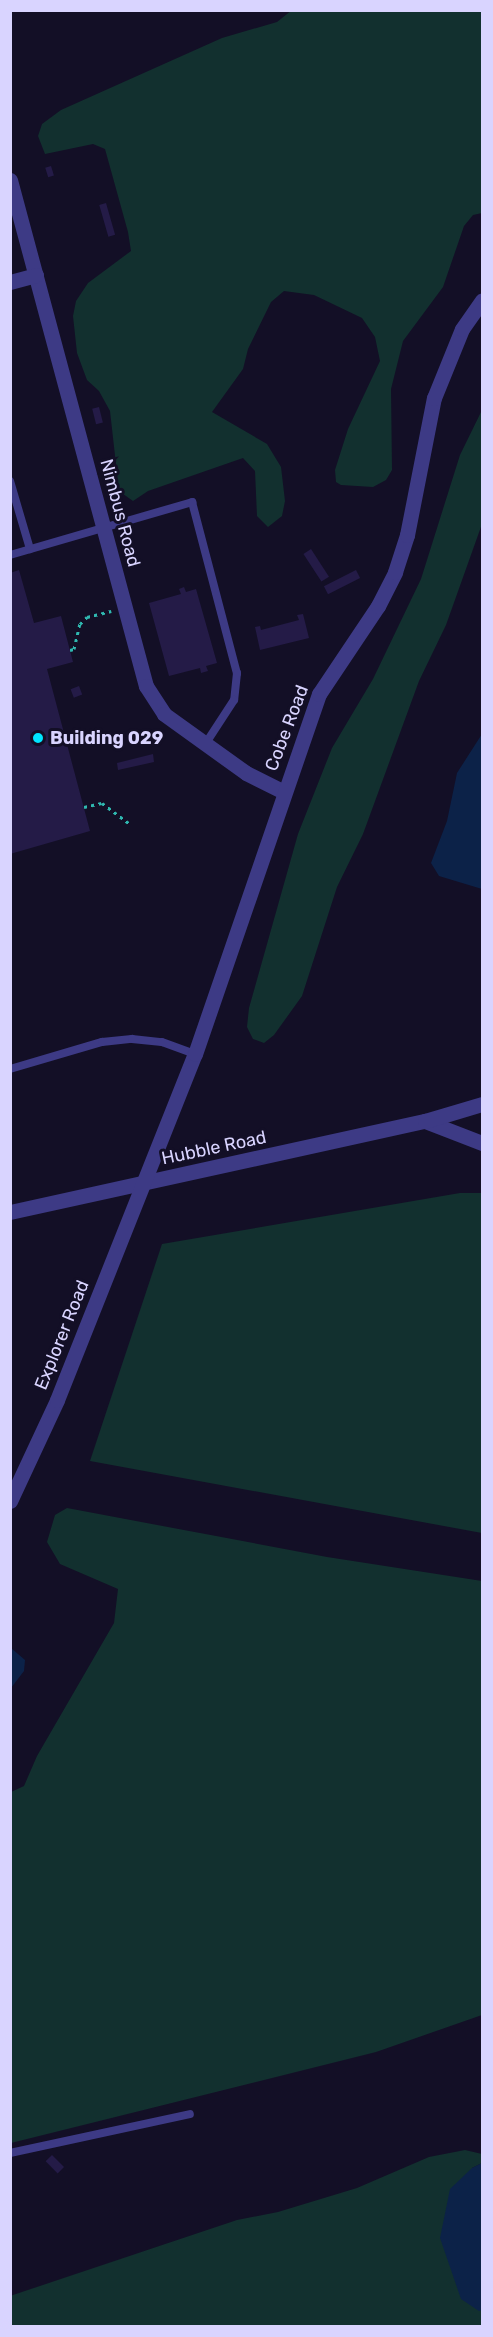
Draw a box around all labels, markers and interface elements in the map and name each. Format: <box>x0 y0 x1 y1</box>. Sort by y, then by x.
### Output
street label: Nimbus Road <box>95 457 145 569</box>
street label: Cobe Road <box>261 682 313 774</box>
place label: Building 029 <box>50 727 163 749</box>
marker: Building 029 <box>31 731 45 745</box>
street label: Hubble Road <box>160 1126 268 1170</box>
street label: Explorer Road <box>30 1277 94 1393</box>

